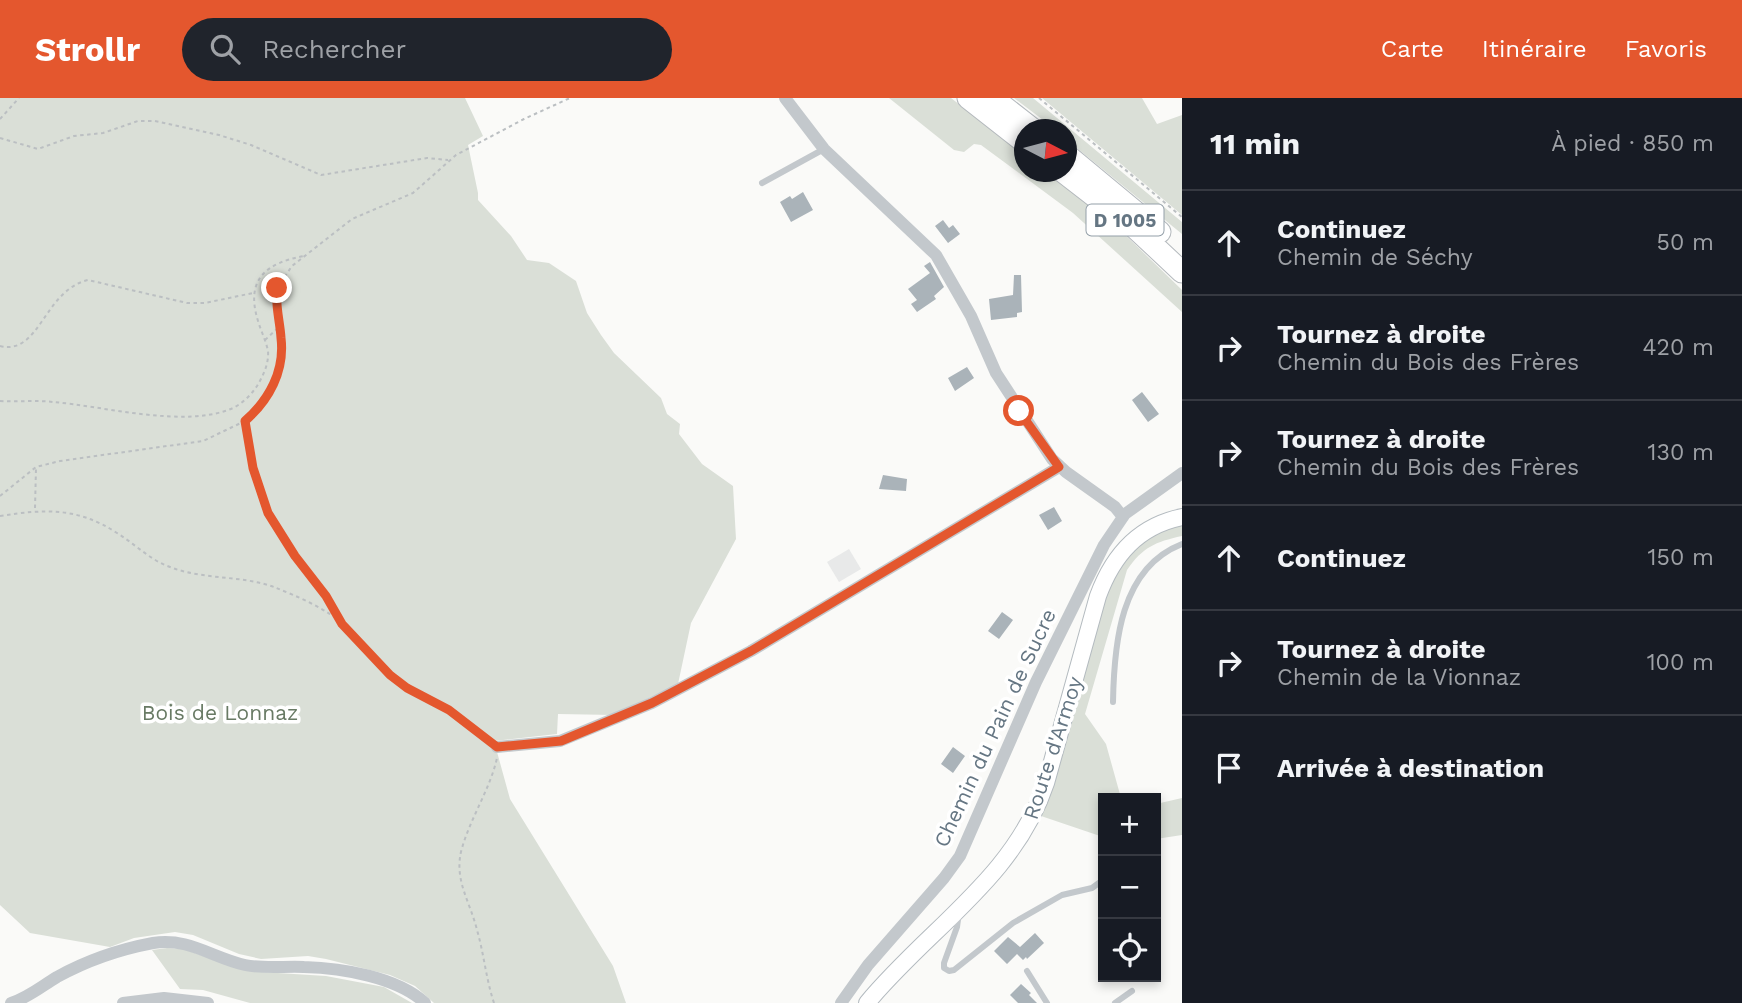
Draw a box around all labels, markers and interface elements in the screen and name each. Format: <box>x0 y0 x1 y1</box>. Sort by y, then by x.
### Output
search box <box>182 18 672 81</box>
text: Strollr <box>35 30 140 69</box>
icon: search <box>206 30 244 68</box>
text: Rechercher <box>262 34 406 64</box>
text: Carte <box>1381 35 1444 63</box>
text: Itinéraire <box>1482 35 1587 63</box>
text: Favoris <box>1625 35 1707 63</box>
north arrow <box>1014 119 1077 182</box>
text: 11 min <box>1210 126 1300 161</box>
text: À pied · 850 m <box>1551 130 1714 157</box>
road number: D 1005 <box>1086 204 1164 236</box>
text: Continuez <box>1277 214 1406 244</box>
icon: ahead <box>1210 224 1248 262</box>
text: 50 m <box>1657 229 1714 256</box>
text: Chemin de Séchy <box>1277 244 1473 271</box>
route end <box>261 272 292 303</box>
text: Tournez à droite <box>1277 319 1486 349</box>
icon: right <box>1210 329 1248 367</box>
text: 420 m <box>1642 334 1714 361</box>
text: Chemin du Bois des Frères <box>1277 349 1579 376</box>
route start <box>1003 395 1034 426</box>
text: Tournez à droite <box>1277 424 1486 454</box>
icon: right <box>1210 434 1248 472</box>
text: 130 m <box>1648 439 1714 466</box>
text: Chemin du Bois des Frères <box>1277 454 1579 481</box>
icon: ahead <box>1210 539 1248 577</box>
text: Continuez <box>1277 543 1406 573</box>
text: 150 m <box>1648 544 1714 571</box>
street label: Chemin du Pain de Sucre <box>928 605 1061 851</box>
text: Tournez à droite <box>1277 634 1486 664</box>
icon: right <box>1210 644 1248 682</box>
text: 100 m <box>1647 649 1714 676</box>
text: Chemin de la Vionnaz <box>1277 664 1521 691</box>
street label: Route d'Armoy <box>1018 673 1087 822</box>
park label: Bois de Lonnaz <box>142 700 298 725</box>
icon: arrive <box>1210 749 1248 787</box>
text: Arrivée à destination <box>1277 753 1544 783</box>
map controls <box>1098 793 1161 982</box>
button: + <box>1098 793 1161 856</box>
button: − <box>1098 856 1161 919</box>
button: locate <box>1098 919 1161 982</box>

